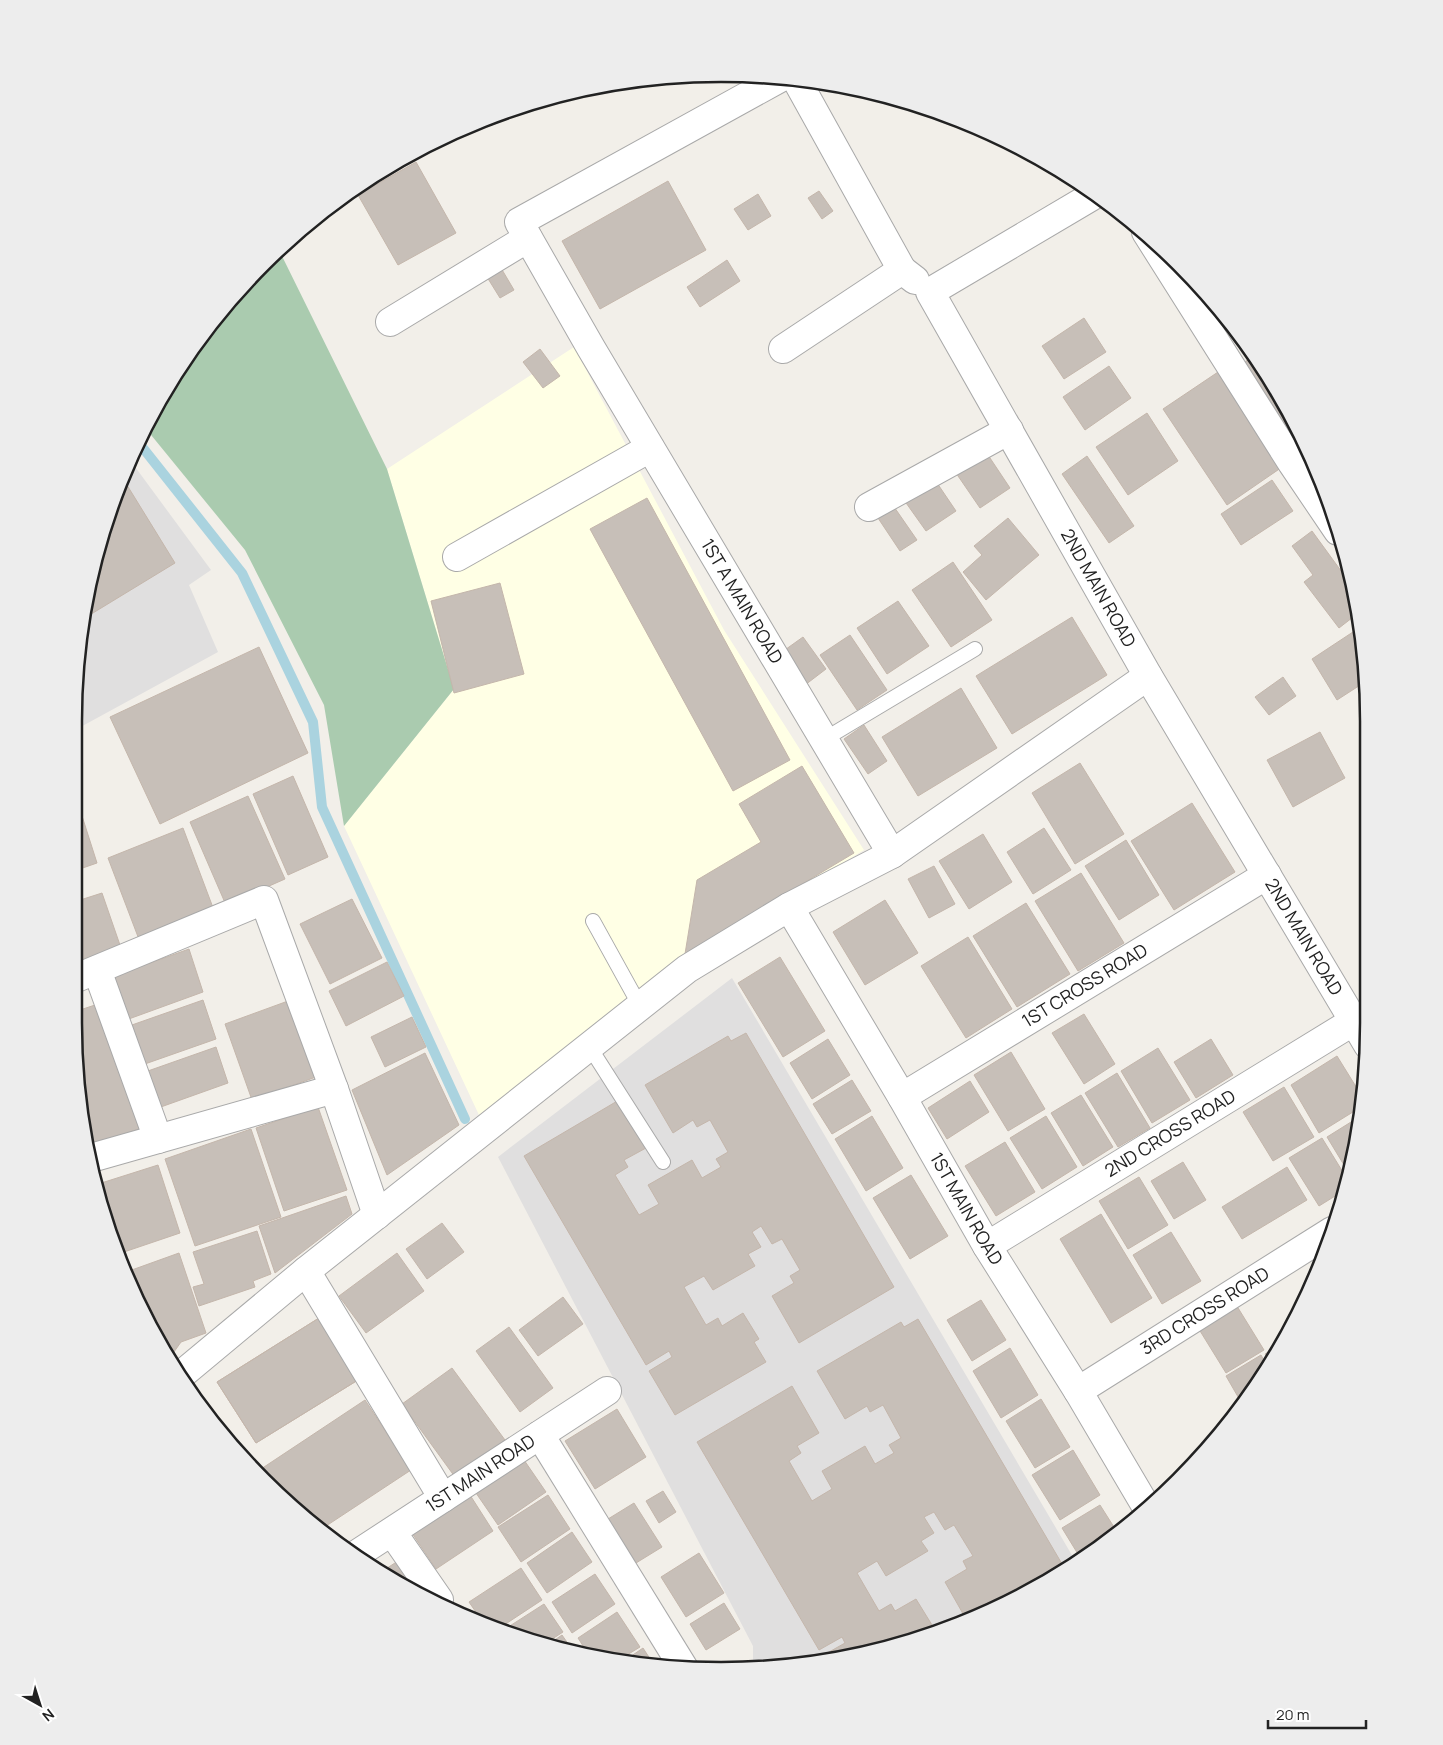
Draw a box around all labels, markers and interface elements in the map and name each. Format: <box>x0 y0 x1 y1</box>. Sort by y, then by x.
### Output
street label: 2ND MAIN ROAD <box>1056 524 1142 651</box>
street label: 1ST A MAIN ROAD <box>696 534 789 668</box>
street label: 2ND MAIN ROAD <box>1260 873 1349 1000</box>
street label: 1ST CROSS ROAD <box>1017 938 1152 1032</box>
street label: 2ND CROSS ROAD <box>1100 1084 1240 1182</box>
street label: 1ST MAIN ROAD <box>925 1148 1009 1269</box>
street label: 3RD CROSS ROAD <box>1135 1261 1273 1360</box>
street label: 1ST MAIN ROAD <box>421 1428 539 1517</box>
north arrow <box>15 1680 65 1730</box>
scale bar <box>1268 1698 1366 1730</box>
text: 20 m <box>1276 1704 1309 1725</box>
text: N <box>39 1705 58 1726</box>

